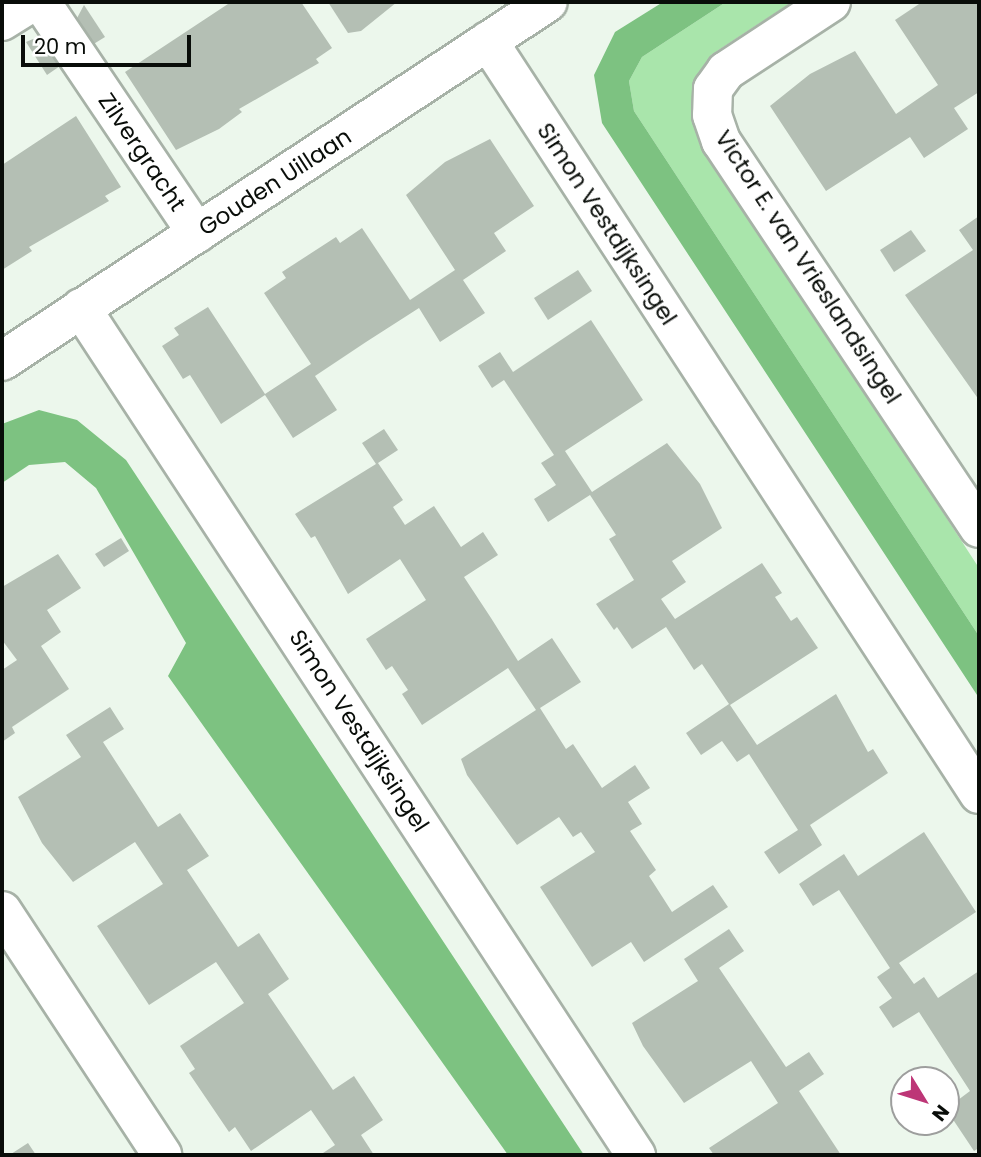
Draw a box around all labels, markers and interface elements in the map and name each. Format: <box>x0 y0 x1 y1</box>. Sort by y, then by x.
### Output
scale bar <box>24 21 194 65</box>
text: 20 m <box>34 32 87 61</box>
street label: Zilvergracht <box>92 88 192 216</box>
street label: Simon Vestdijksingel <box>531 118 683 330</box>
street label: Gouden Uillaan <box>194 122 356 242</box>
street label: Victor E. van Vrieslandsingel <box>709 125 907 409</box>
street label: Simon Vestdijksingel <box>283 625 435 837</box>
north arrow <box>890 1066 960 1136</box>
text: N <box>925 1099 955 1127</box>

